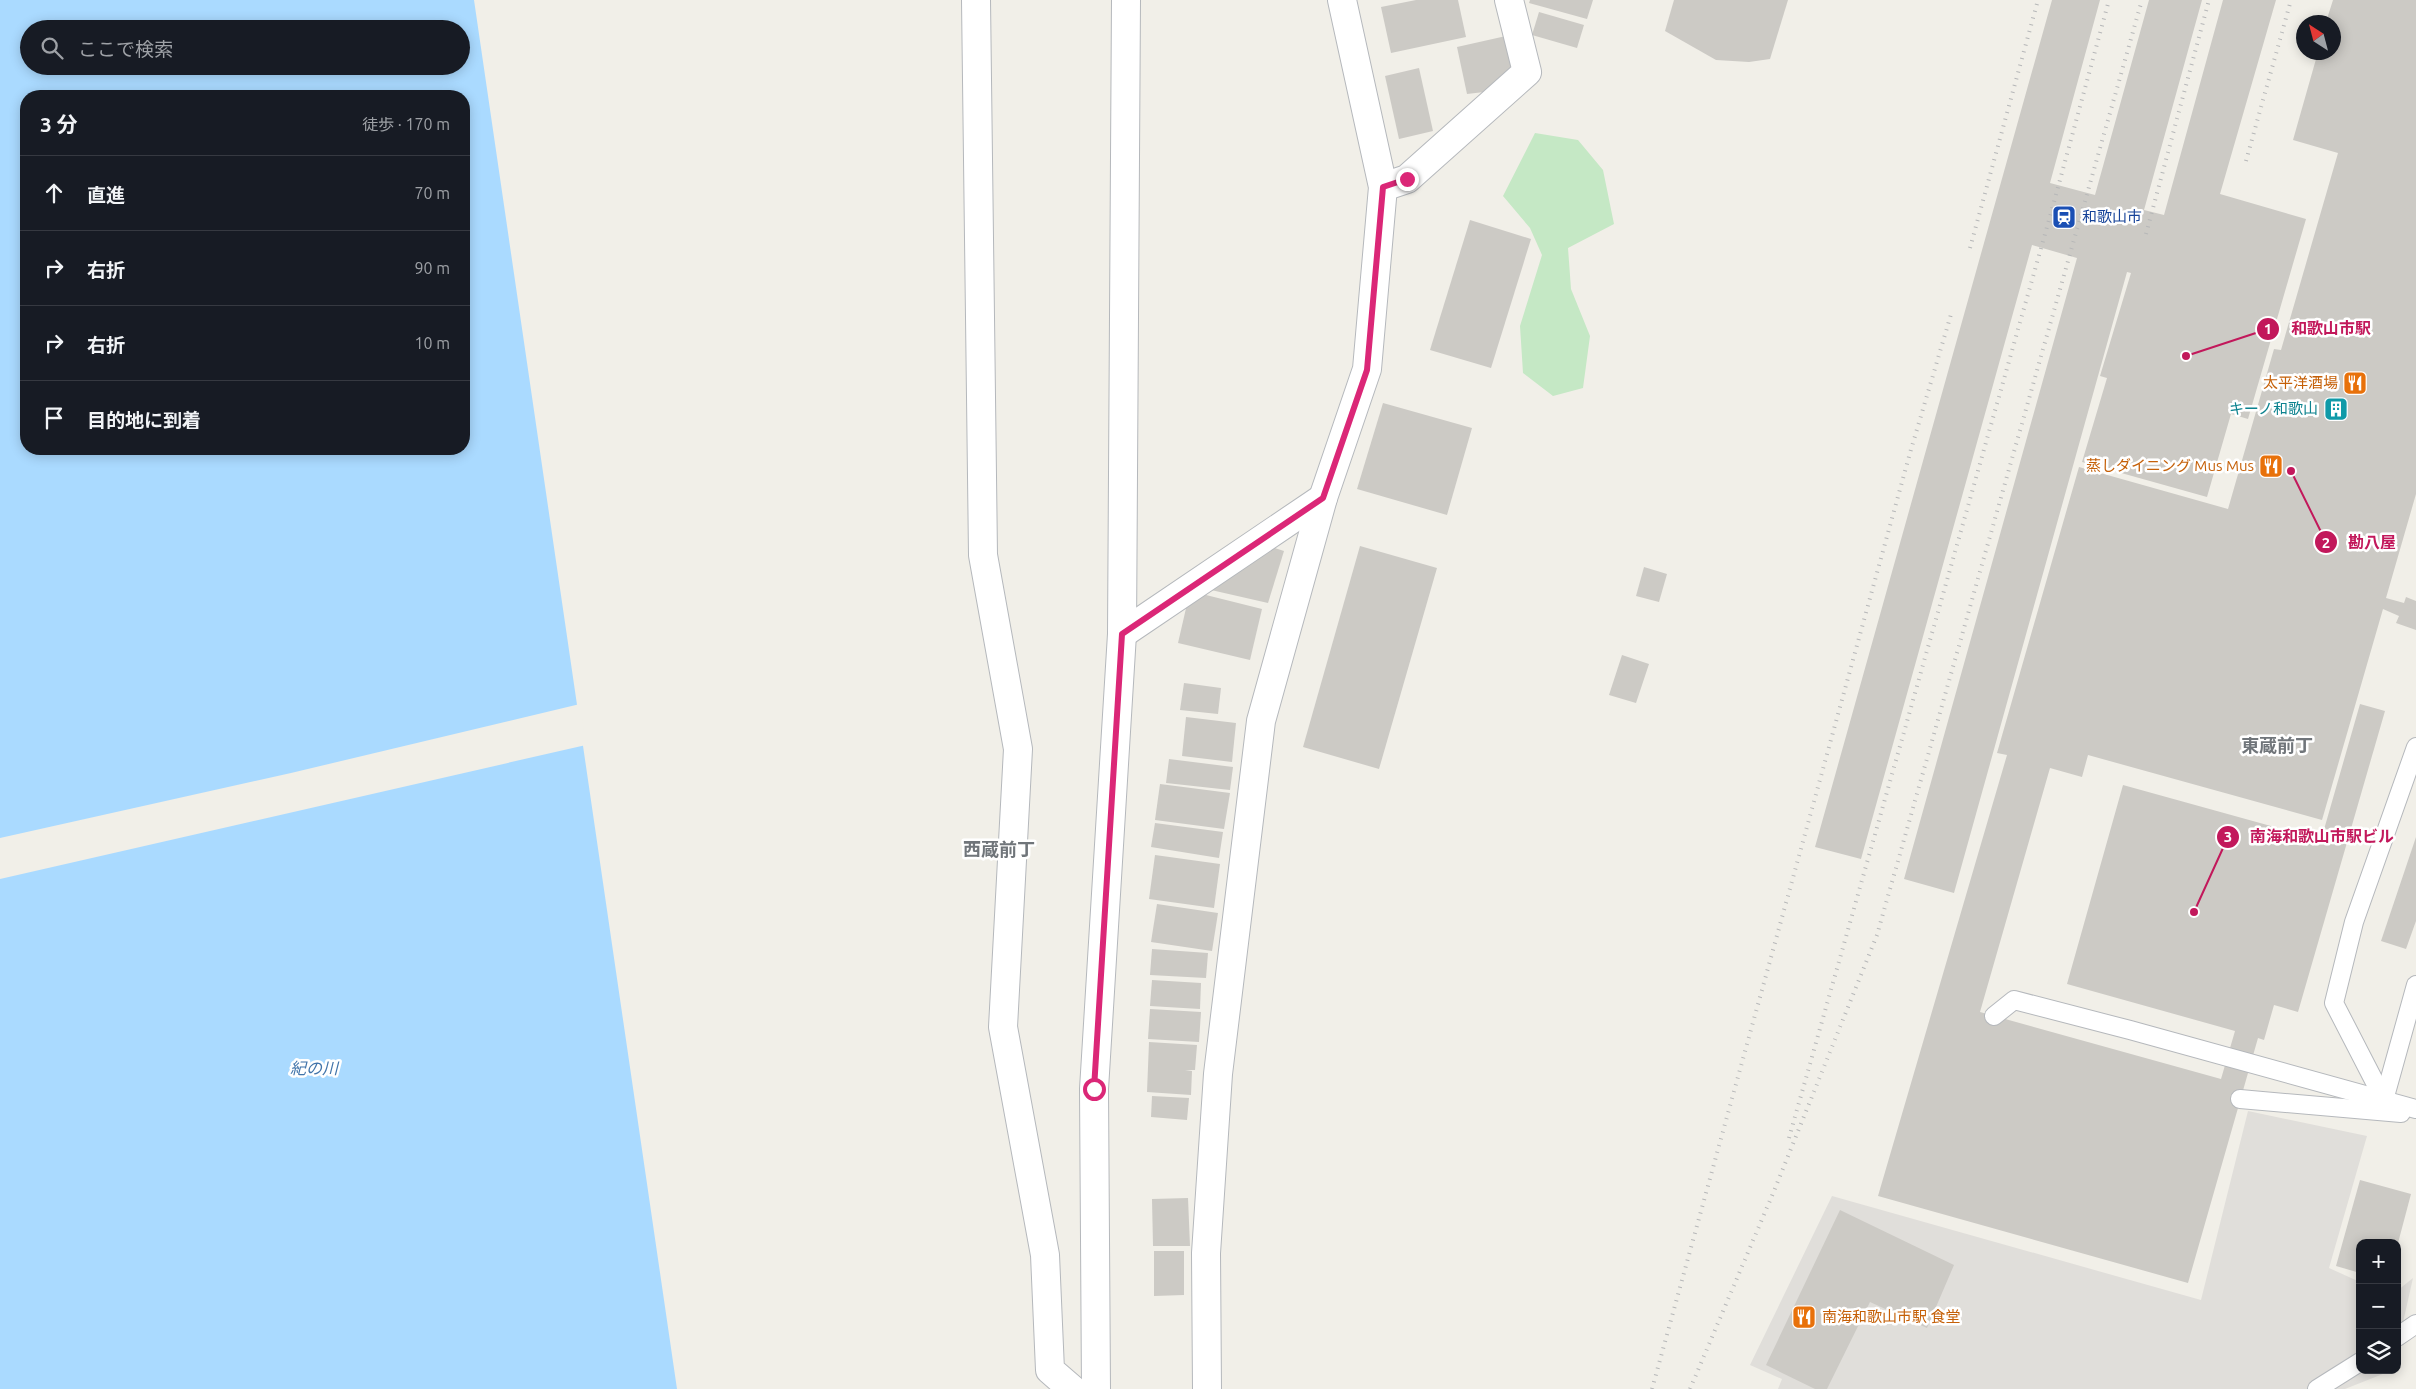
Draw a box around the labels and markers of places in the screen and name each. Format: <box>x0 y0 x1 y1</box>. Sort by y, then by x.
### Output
station icon: 和歌山市 <box>2051 204 2077 230</box>
place label: 和歌山市 <box>2082 208 2142 225</box>
callout: 和歌山市駅 <box>2256 313 2381 344</box>
restaurant icon: 太平洋酒場 <box>2342 370 2368 396</box>
place label: 太平洋酒場 <box>2263 374 2338 391</box>
building icon: キーノ和歌山 <box>2323 396 2349 422</box>
place label: キーノ和歌山 <box>2229 400 2318 417</box>
restaurant icon: 蒸しダイニング Mus Mus <box>2258 453 2284 479</box>
place label: 蒸しダイニング Mus Mus <box>2086 457 2254 474</box>
callout: 勘八屋 <box>2313 527 2406 558</box>
callout: 南海和歌山市駅ビル <box>2215 821 2404 852</box>
restaurant icon: 南海和歌山市駅 食堂 <box>1791 1304 1817 1330</box>
place label: 南海和歌山市駅 食堂 <box>1822 1308 1960 1325</box>

